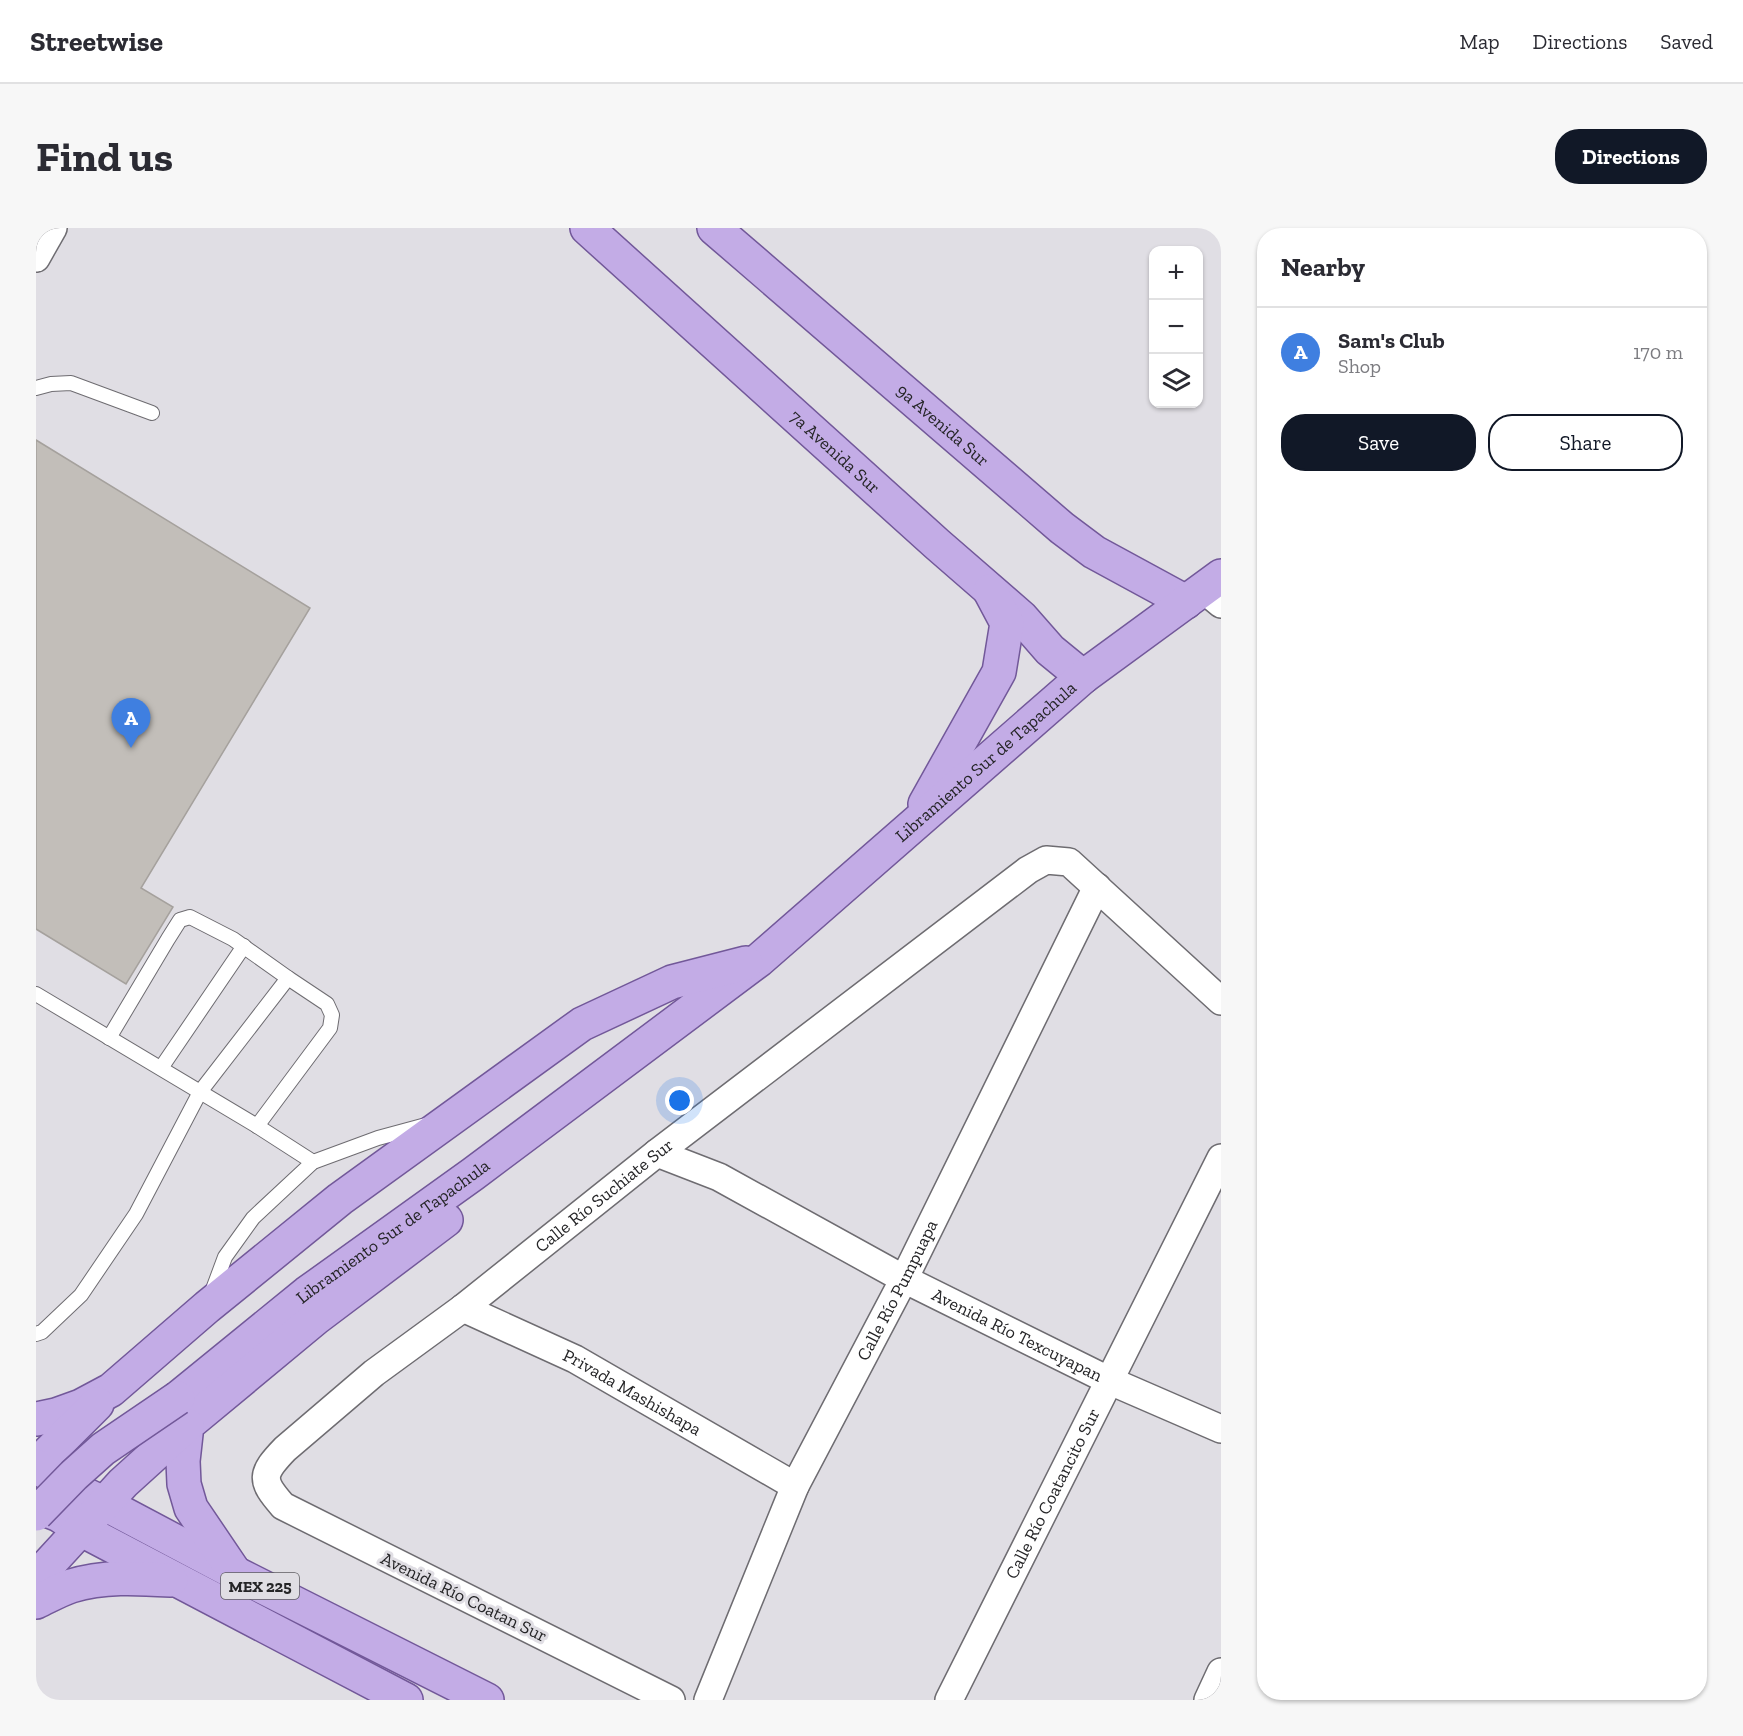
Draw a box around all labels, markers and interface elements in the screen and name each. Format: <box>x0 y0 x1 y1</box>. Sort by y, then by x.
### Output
text: Streetwise <box>30 25 163 58</box>
text: Map <box>1460 29 1500 54</box>
text: Directions <box>1533 29 1627 54</box>
text: Saved <box>1660 29 1713 54</box>
button: Directions <box>1555 129 1707 184</box>
text: Find us <box>36 131 173 182</box>
map controls <box>1149 246 1203 408</box>
button: + <box>1149 246 1203 300</box>
text: Nearby <box>1281 251 1365 283</box>
button: − <box>1149 300 1203 354</box>
text: Sam's Club <box>1338 327 1445 354</box>
text: A <box>1294 340 1307 364</box>
text: 170 m <box>1633 340 1683 364</box>
button: layers <box>1149 354 1203 408</box>
text: Shop <box>1338 354 1381 378</box>
street label: 9a Avenida Sur <box>892 379 994 471</box>
street label: 7a Avenida Sur <box>785 405 885 498</box>
button: Save <box>1281 414 1476 471</box>
button: Share <box>1488 414 1683 471</box>
street label: Libramiento Sur de Tapachula <box>891 677 1081 847</box>
pin: A <box>112 698 151 748</box>
your location <box>665 1086 694 1115</box>
street label: Calle Río Suchiate Sur <box>531 1134 678 1257</box>
street label: Libramiento Sur de Tapachula <box>292 1154 494 1308</box>
street label: Calle Río Pumpuapa <box>852 1216 943 1364</box>
street label: Avenida Río Texcuyapan <box>928 1284 1107 1387</box>
street label: Privada Mashishapa <box>559 1344 705 1441</box>
street label: Calle Río Coatancito Sur <box>1001 1405 1105 1582</box>
street label: Avenida Río Coatan Sur <box>377 1547 551 1647</box>
road number: MEX 225 <box>221 1573 299 1599</box>

